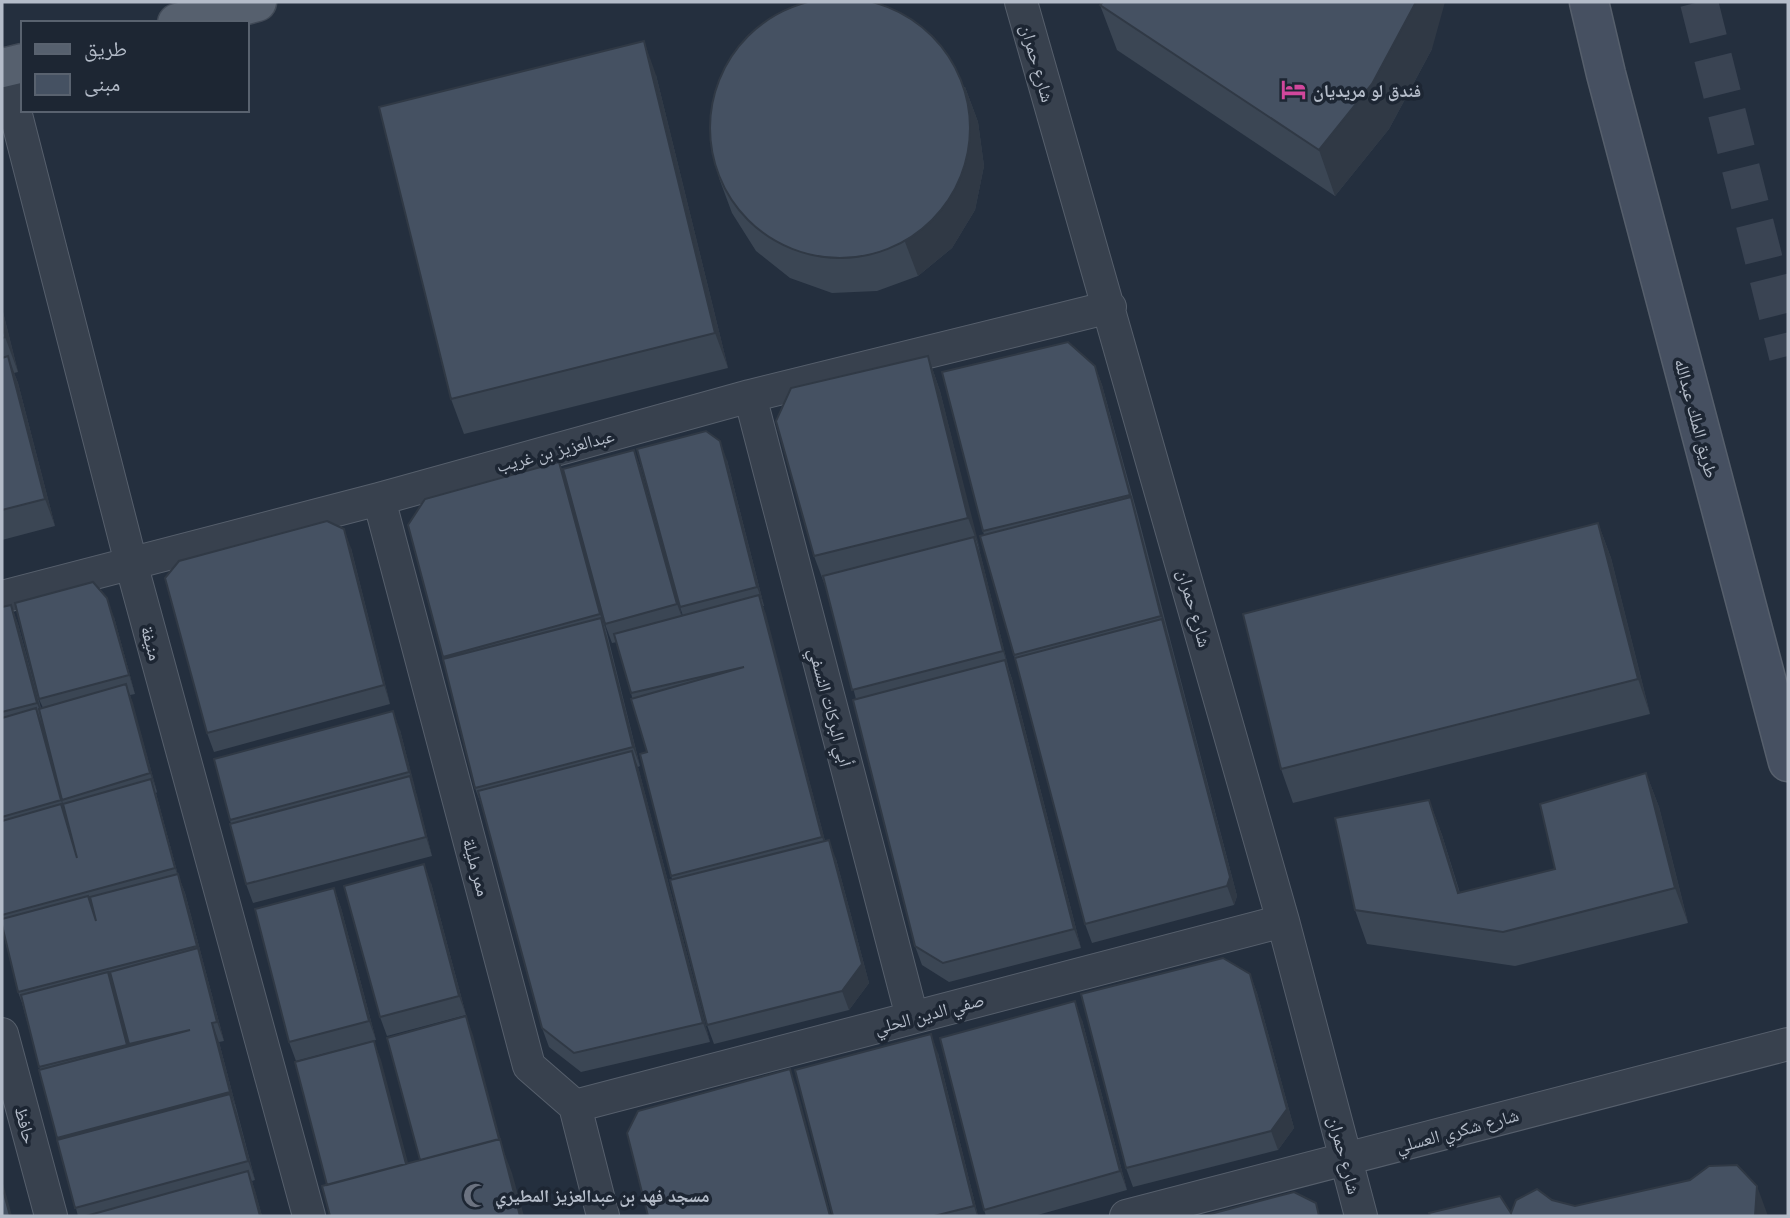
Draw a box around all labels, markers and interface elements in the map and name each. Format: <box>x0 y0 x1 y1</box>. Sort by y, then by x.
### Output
legend <box>21 21 248 112</box>
street label: شارع حمران <box>1015 21 1061 105</box>
text: طريق <box>84 34 127 62</box>
text: مبنى <box>84 69 120 97</box>
hotel icon: فندق لو مريديان <box>1279 76 1307 104</box>
place label: فندق لو مريديان <box>1313 78 1421 102</box>
street label: طريق الملك عبدالله <box>1669 356 1725 480</box>
street label: عبدالعزيز بن غريب <box>493 423 617 477</box>
street label: شارع حمران <box>1172 566 1218 650</box>
street label: منيفة <box>136 623 168 663</box>
street label: أبي البركات النسفي <box>800 645 858 770</box>
street label: ممر مليلة <box>458 835 496 899</box>
street label: صفي الدين الحلي <box>871 987 988 1043</box>
street label: شارع شكري العسلي <box>1393 1102 1522 1161</box>
street label: حافظ <box>10 1104 42 1146</box>
street label: شارع حمران <box>1323 1113 1367 1197</box>
mosque icon: مسجد فهد بن عبدالعزيز المطيري <box>461 1181 489 1209</box>
place label: مسجد فهد بن عبدالعزيز المطيري <box>495 1183 710 1210</box>

